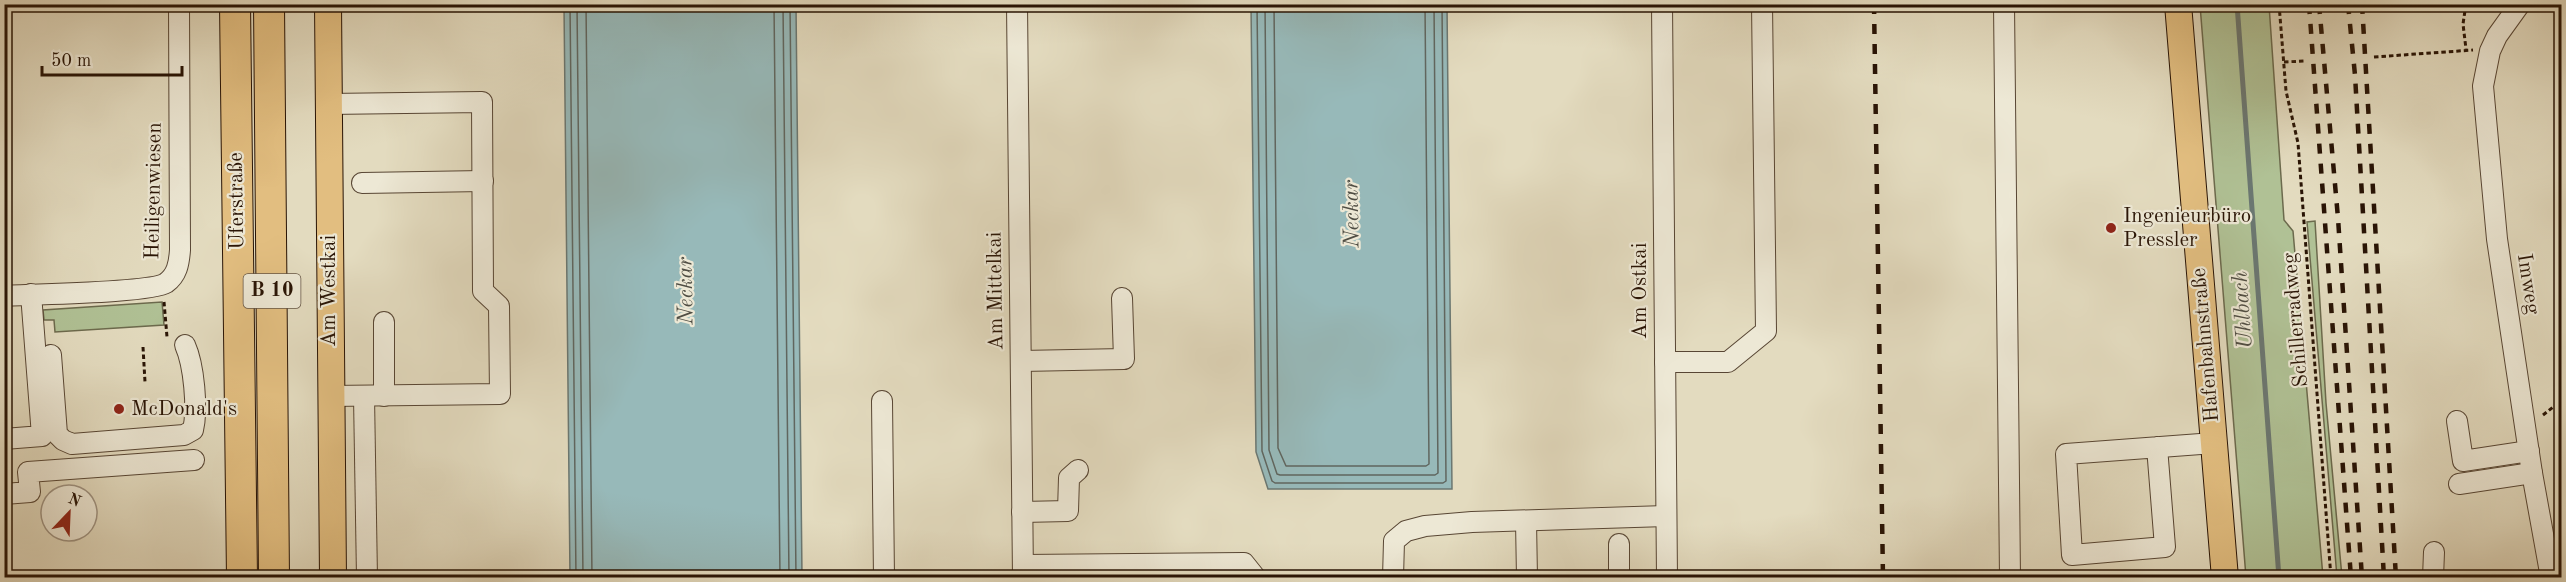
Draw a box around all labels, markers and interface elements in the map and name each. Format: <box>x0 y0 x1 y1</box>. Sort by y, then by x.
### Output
scale bar <box>42 39 182 77</box>
text: 50 m <box>51 52 91 70</box>
street label: Heiligenwiesen <box>142 122 166 260</box>
street label: Uferstraße <box>226 152 248 250</box>
water label: Neckar <box>1340 179 1364 249</box>
place label: Ingenieurbüro Pressler <box>2123 206 2251 251</box>
marker: Ingenieurbüro Pressler <box>2104 221 2118 235</box>
street label: Am Mittelkai <box>984 231 1008 351</box>
street label: Am Westkai <box>319 235 340 347</box>
street label: Am Ostkai <box>1630 243 1651 339</box>
street label: Schillerradweg <box>2280 251 2312 388</box>
street label: Imweg <box>2513 252 2543 317</box>
water label: Neckar <box>674 256 698 326</box>
street label: Hafenbahnstraße <box>2189 267 2223 423</box>
water label: Uhlbach <box>2229 270 2257 350</box>
road number: B 10 <box>244 274 300 308</box>
place label: McDonald's <box>131 399 237 420</box>
marker: McDonald's <box>112 402 126 416</box>
north arrow <box>39 483 99 543</box>
text: N <box>65 491 84 511</box>

